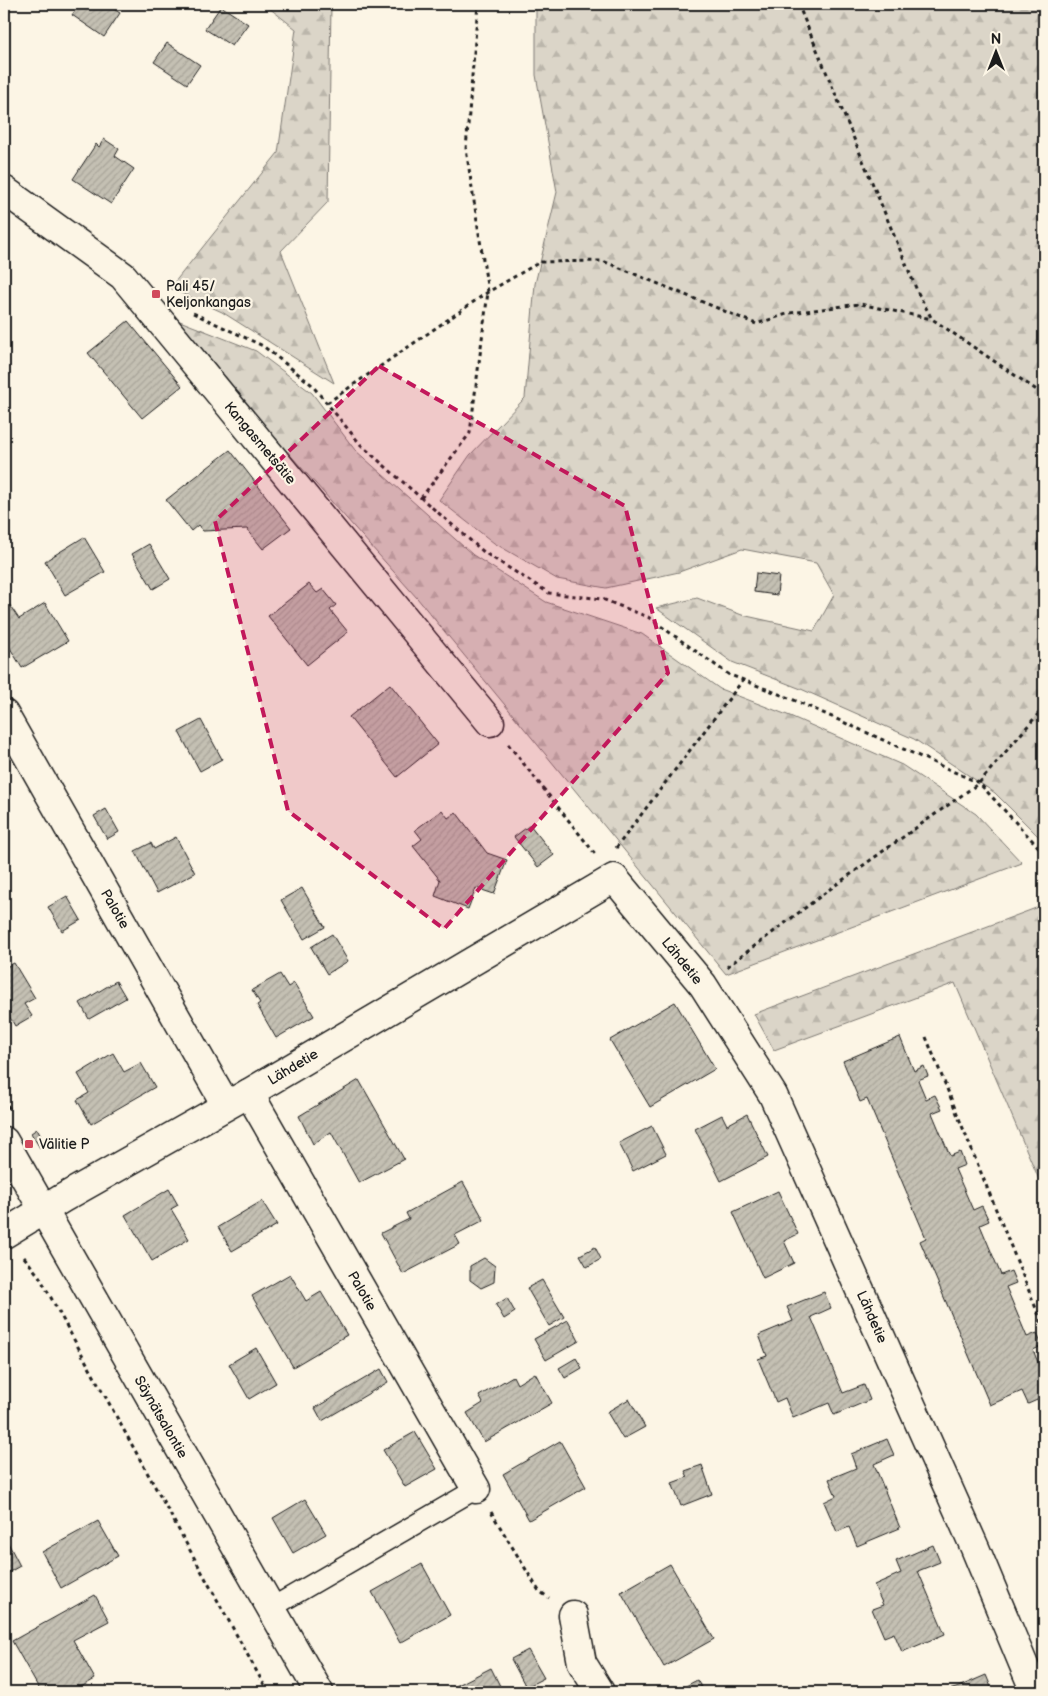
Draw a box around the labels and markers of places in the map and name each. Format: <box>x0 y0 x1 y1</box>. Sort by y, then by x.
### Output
place label: Pali 45/ Keljonkangas <box>166 278 251 311</box>
marker: Pali 45/ Keljonkangas <box>150 288 162 300</box>
place label: Välitie P <box>39 1136 90 1153</box>
marker: Välitie P <box>23 1138 35 1150</box>

